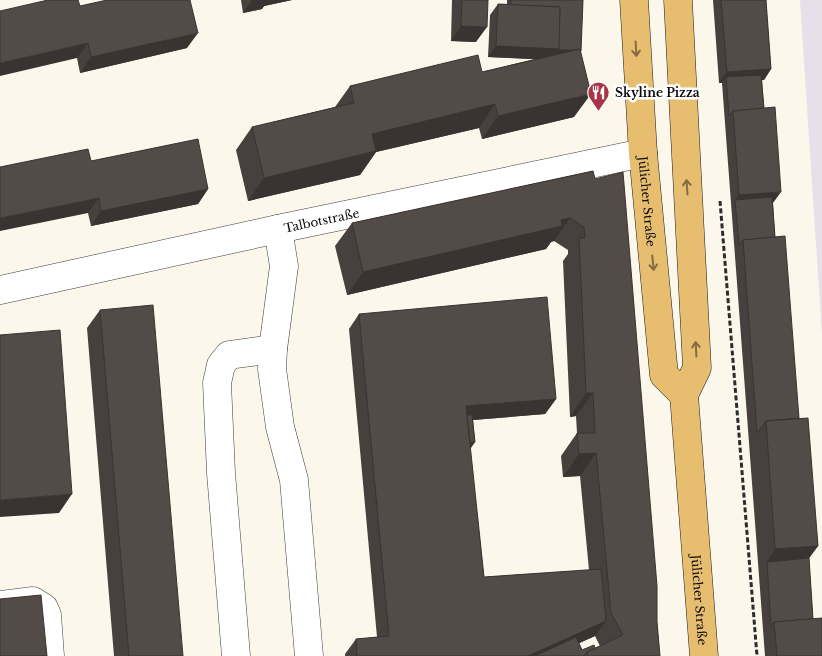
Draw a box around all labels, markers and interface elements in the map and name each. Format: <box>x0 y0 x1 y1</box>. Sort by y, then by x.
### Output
one-way arrow <box>631 40 641 56</box>
restaurant icon: Skyline Pizza <box>587 80 611 111</box>
place label: Skyline Pizza <box>615 85 700 100</box>
street label: Jülicher Straße <box>636 154 659 247</box>
one-way arrow <box>683 179 692 195</box>
street label: Talbotstraße <box>282 205 361 235</box>
one-way arrow <box>648 255 658 271</box>
one-way arrow <box>692 341 701 357</box>
street label: Jülicher Straße <box>689 552 711 646</box>

